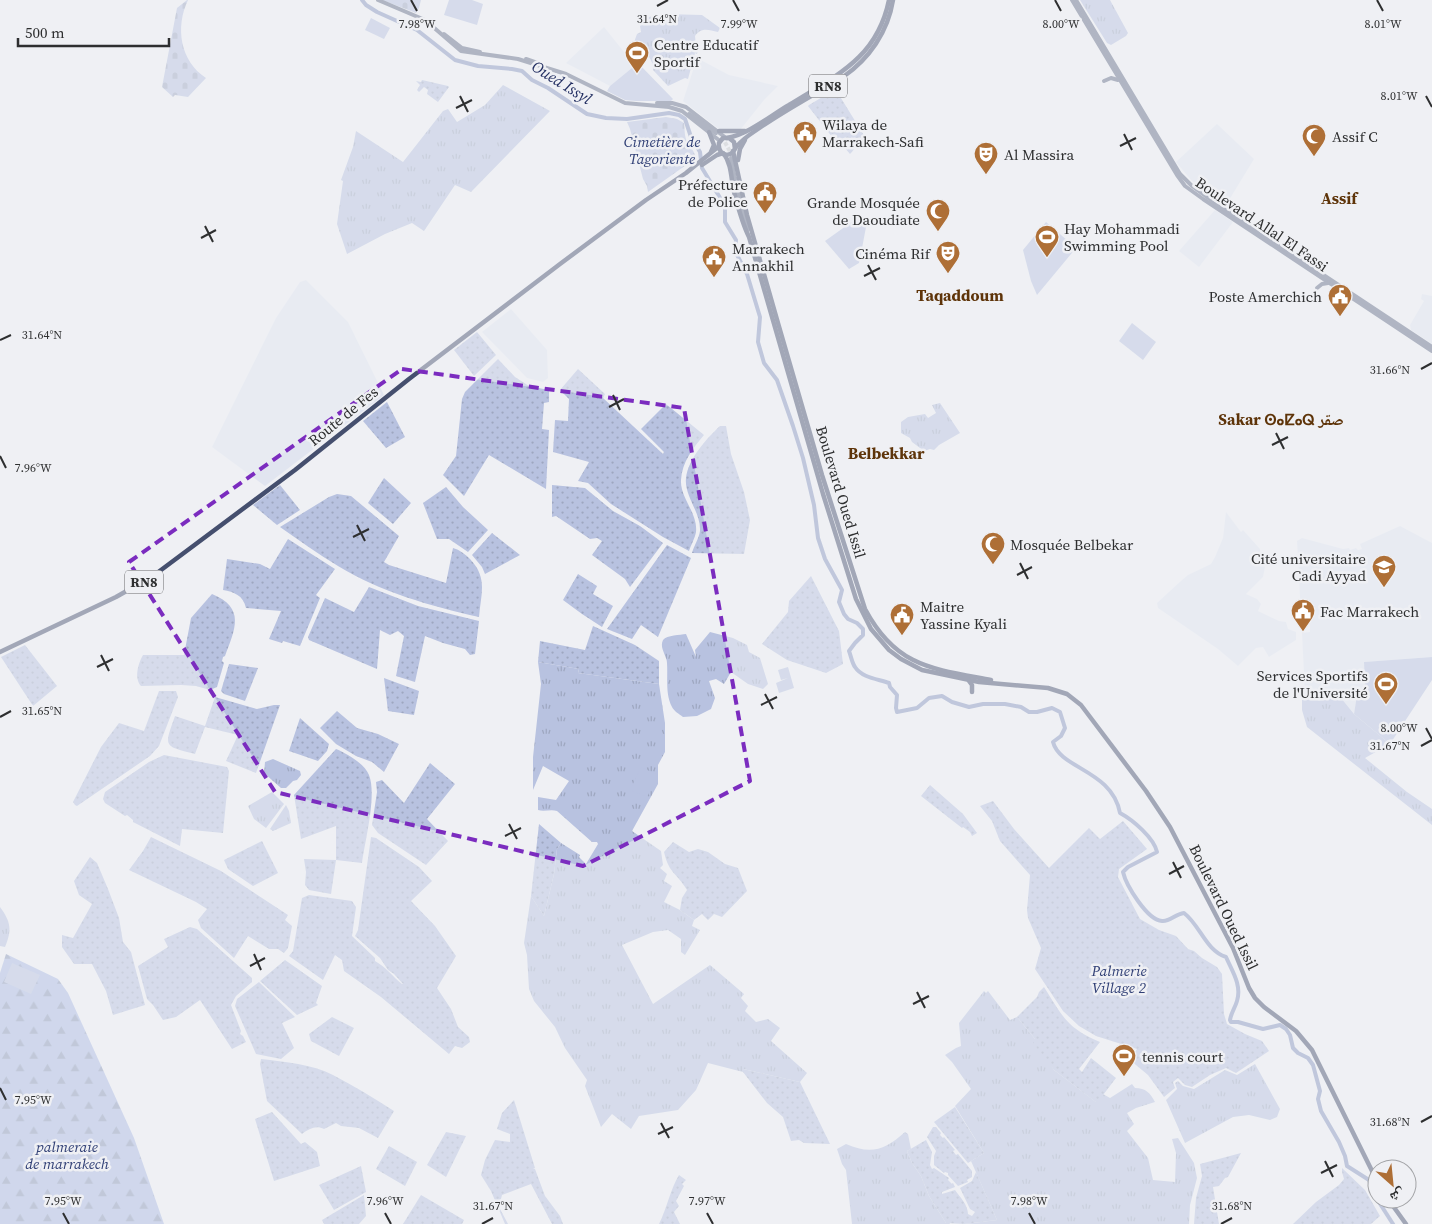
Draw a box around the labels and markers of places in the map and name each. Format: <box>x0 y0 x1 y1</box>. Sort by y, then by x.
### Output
place label: Centre Educatif Sportif <box>654 34 760 72</box>
sports icon: Centre Educatif Sportif <box>624 40 650 74</box>
place label: Wilaya de Marrakech-Safi <box>822 114 924 152</box>
public building icon: Wilaya de Marrakech-Safi <box>792 120 818 154</box>
mosque icon: Assif C <box>1301 123 1327 157</box>
place label: Assif C <box>1332 126 1378 147</box>
theatre icon: Al Massira <box>973 141 999 175</box>
place label: Al Massira <box>1004 144 1074 165</box>
place label: Préfecture de Police <box>678 174 748 212</box>
public building icon: Préfecture de Police <box>752 180 778 214</box>
place label: Grande Mosquée de Daoudiate <box>807 192 920 230</box>
mosque icon: Grande Mosquée de Daoudiate <box>925 198 951 232</box>
place label: Hay Mohammadi Swimming Pool <box>1064 218 1180 256</box>
sports icon: Hay Mohammadi Swimming Pool <box>1034 224 1060 258</box>
place label: Marrakech Annakhil <box>732 238 805 276</box>
theatre icon: Cinéma Rif <box>935 240 961 274</box>
place label: Cinéma Rif <box>855 243 932 264</box>
public building icon: Marrakech Annakhil <box>701 244 727 278</box>
public building icon: Poste Amerchich <box>1327 283 1353 317</box>
place label: Poste Amerchich <box>1209 286 1322 307</box>
mosque icon: Mosquée Belbekar <box>980 531 1006 565</box>
place label: Mosquée Belbekar <box>1010 534 1134 555</box>
place label: Cité universitaire Cadi Ayyad <box>1251 548 1366 586</box>
school or university icon: Cité universitaire Cadi Ayyad <box>1371 554 1397 588</box>
place label: Maitre Yassine Kyali <box>920 596 1007 634</box>
public building icon: Fac Marrakech <box>1290 598 1316 632</box>
place label: Fac Marrakech <box>1320 601 1419 622</box>
public building icon: Maitre Yassine Kyali <box>889 602 915 636</box>
place label: Services Sportifs de l'Université <box>1257 665 1368 703</box>
sports icon: Services Sportifs de l'Université <box>1373 671 1399 705</box>
sports icon: tennis court <box>1111 1043 1137 1077</box>
place label: tennis court <box>1142 1046 1223 1067</box>

